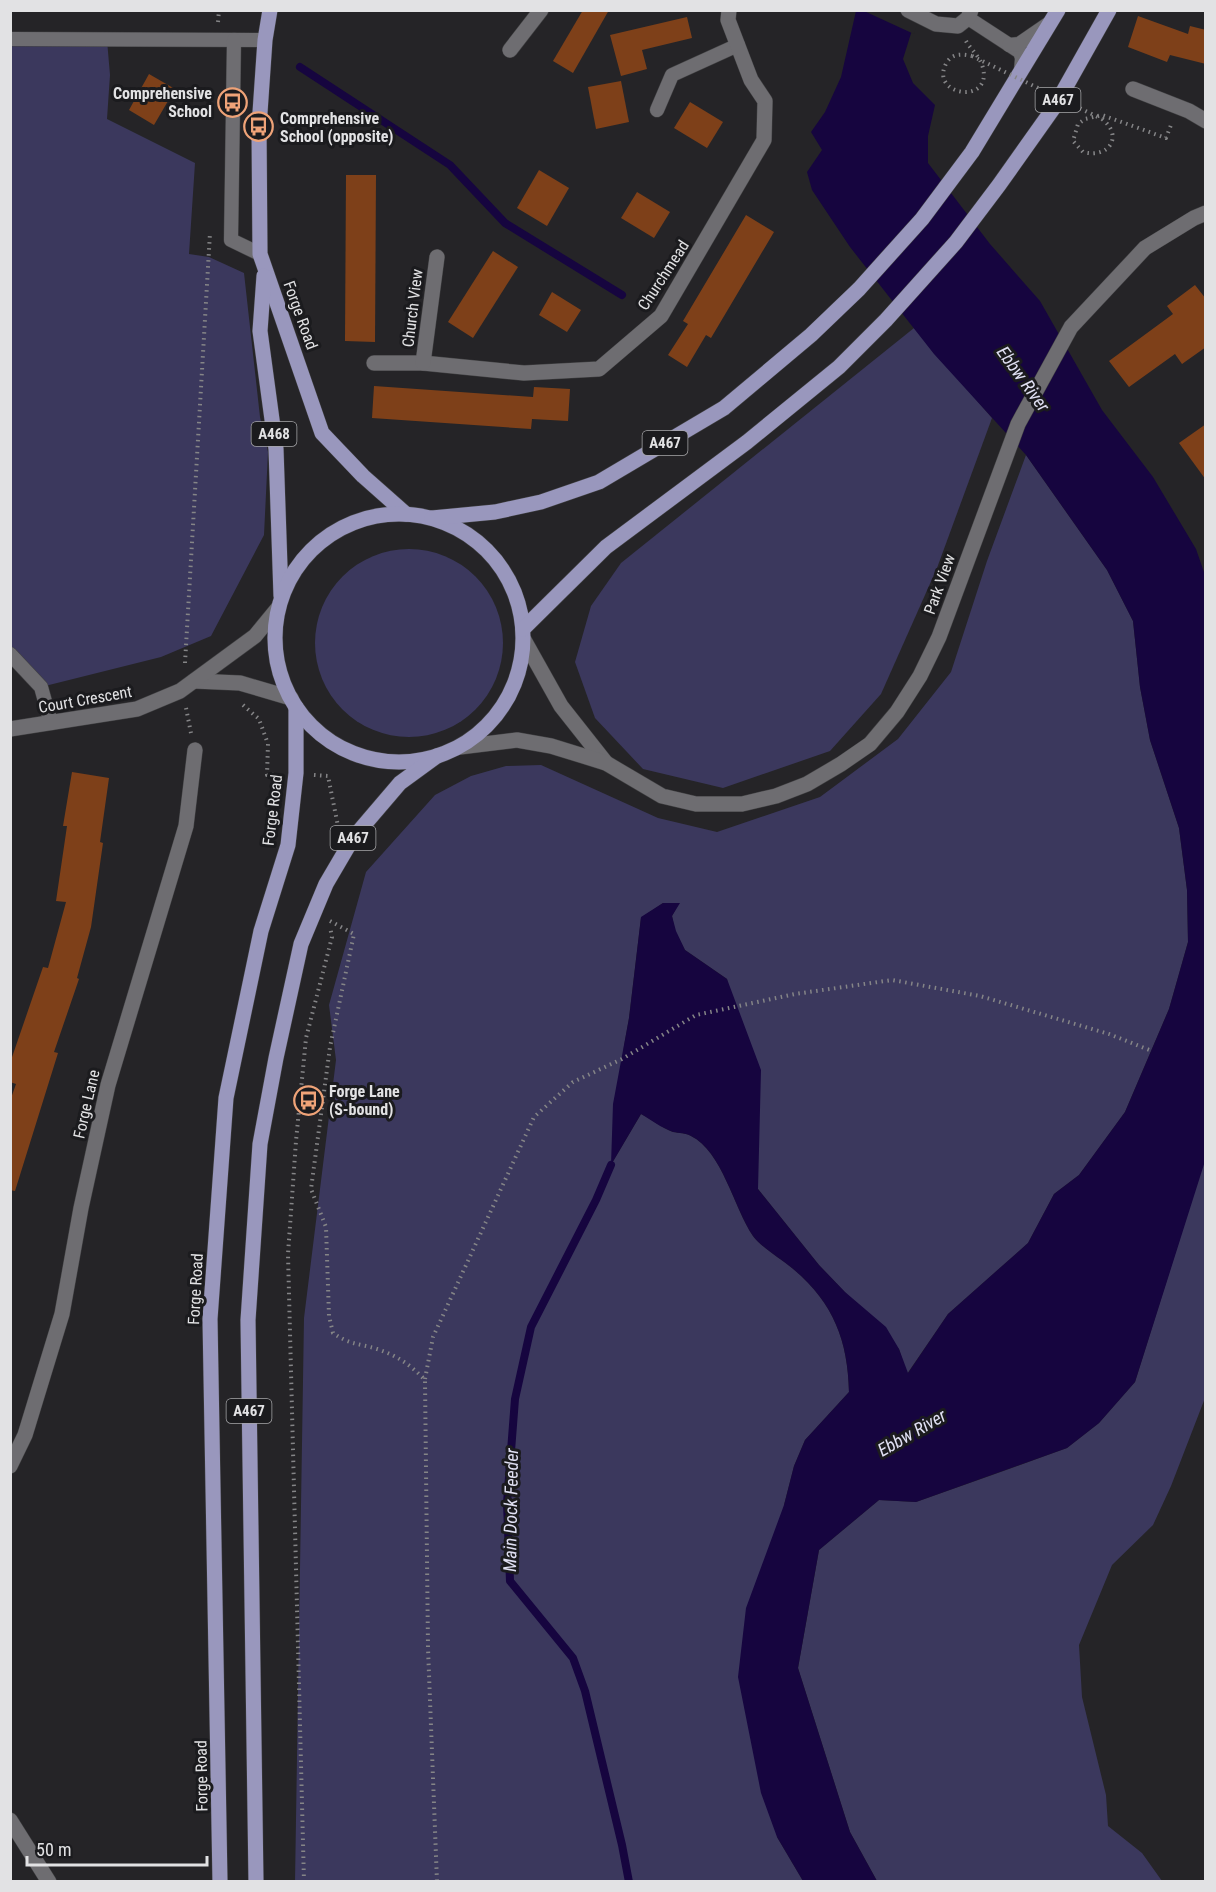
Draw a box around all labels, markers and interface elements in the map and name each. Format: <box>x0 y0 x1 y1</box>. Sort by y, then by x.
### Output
place label: Comprehensive School <box>113 84 212 121</box>
bus stop icon: Comprehensive School <box>217 86 249 118</box>
road number: A467 <box>1036 88 1080 112</box>
place label: Comprehensive School (opposite) <box>280 109 393 146</box>
bus stop icon: Comprehensive School (opposite) <box>243 111 275 143</box>
street label: Churchmead <box>634 237 693 314</box>
street label: Church View <box>398 268 427 348</box>
street label: Forge Road <box>279 278 322 352</box>
water label: Ebbw River <box>993 342 1054 416</box>
road number: A468 <box>252 422 296 446</box>
road number: A467 <box>642 431 688 455</box>
street label: Park View <box>920 551 959 617</box>
street label: Court Crescent <box>37 682 134 717</box>
street label: Forge Road <box>259 773 286 847</box>
road number: A467 <box>330 826 376 850</box>
street label: Forge Lane <box>69 1068 104 1140</box>
place label: Forge Lane (S-bound) <box>329 1082 400 1119</box>
bus stop icon: Forge Lane (S-bound) <box>292 1084 324 1116</box>
street label: Forge Road <box>184 1253 207 1325</box>
road number: A467 <box>226 1399 272 1423</box>
water label: Ebbw River <box>874 1404 950 1461</box>
water label: Main Dock Feeder <box>499 1447 522 1572</box>
street label: Forge Road <box>191 1740 212 1812</box>
scale bar <box>27 1829 207 1867</box>
text: 50 m <box>36 1839 71 1860</box>

